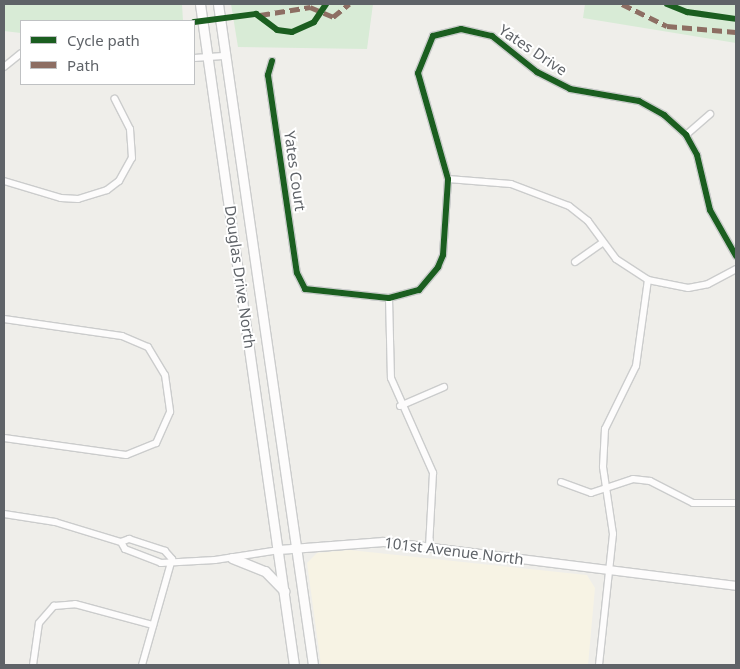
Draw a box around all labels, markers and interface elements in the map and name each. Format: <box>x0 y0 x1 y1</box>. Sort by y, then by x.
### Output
legend <box>20 20 195 85</box>
street label: Yates Drive <box>496 21 570 79</box>
text: Cycle path <box>67 30 140 50</box>
text: Path <box>67 55 99 75</box>
street label: Yates Court <box>280 130 310 212</box>
street label: Douglas Drive North <box>221 204 259 350</box>
street label: 101st Avenue North <box>383 534 525 568</box>

